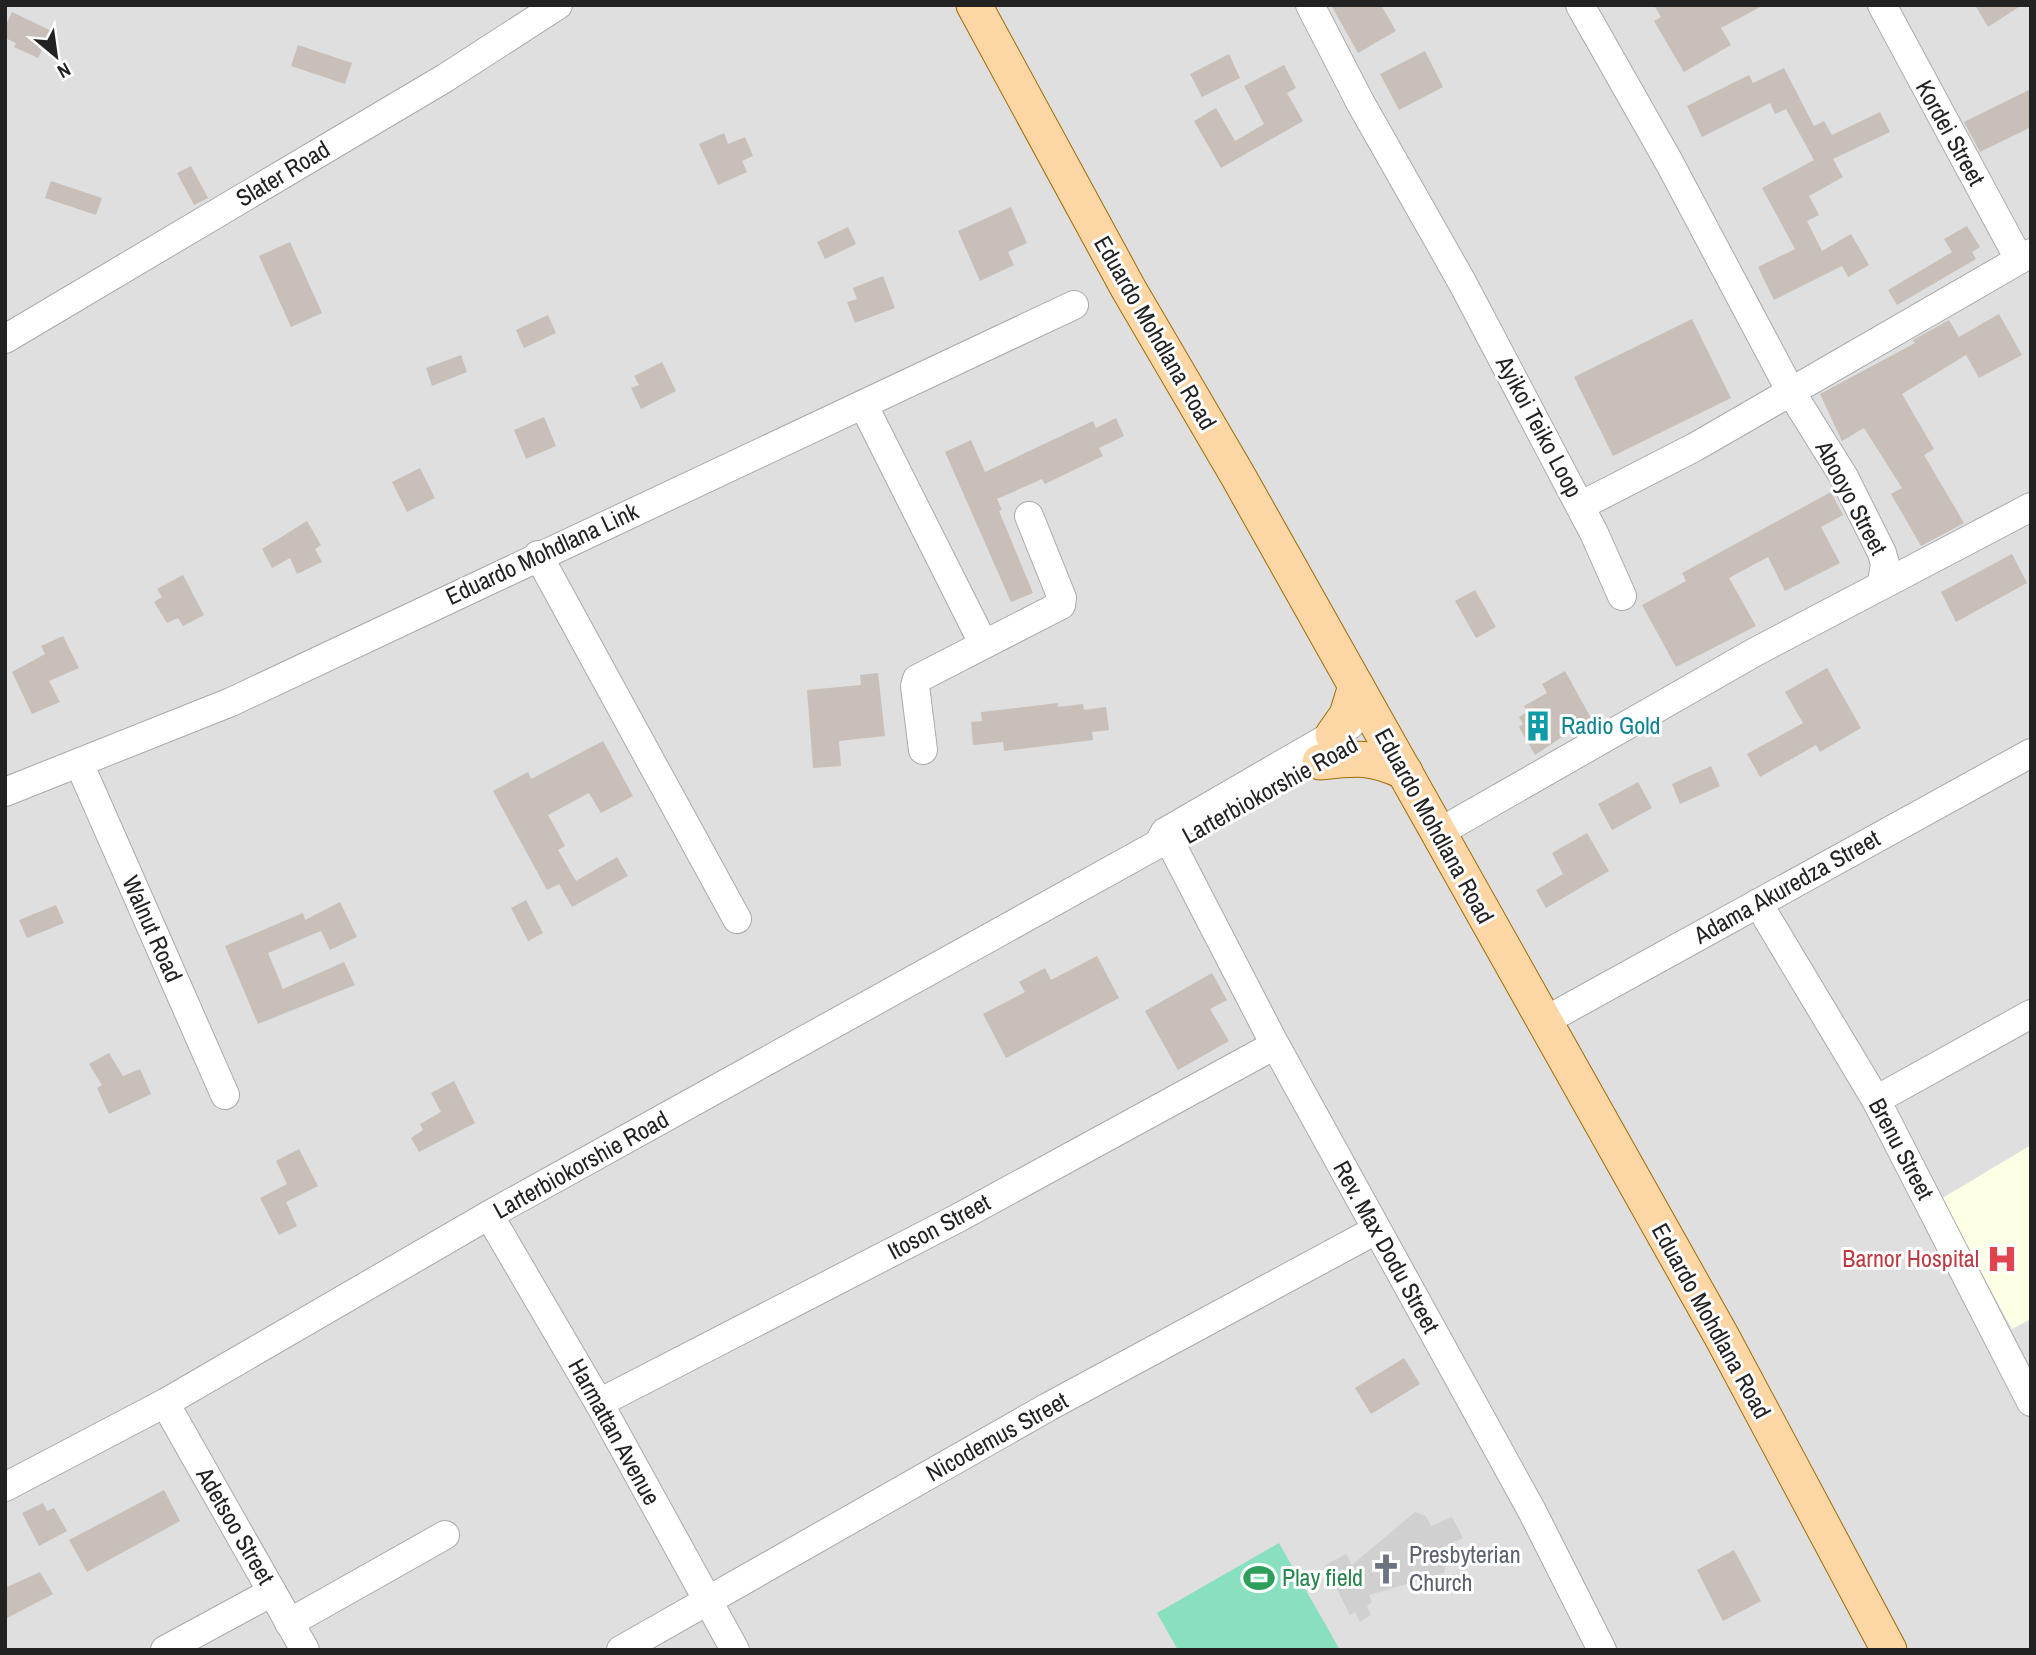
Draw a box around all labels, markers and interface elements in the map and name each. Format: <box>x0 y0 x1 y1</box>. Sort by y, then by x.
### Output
north arrow <box>21 21 91 91</box>
text: N <box>53 57 75 85</box>
street label: Kordei Street <box>1909 74 1993 191</box>
street label: Slater Road <box>230 133 335 214</box>
street label: Eduardo Mohdlana Road <box>1087 230 1224 435</box>
street label: Ayikoi Teiko Loop <box>1489 349 1591 503</box>
street label: Abooyo Street <box>1808 434 1896 561</box>
street label: Eduardo Mohdlana Link <box>440 494 643 612</box>
building icon: Radio Gold <box>1521 709 1555 743</box>
place label: Radio Gold <box>1561 709 1661 741</box>
street label: Eduardo Mohdlana Road <box>1368 722 1502 929</box>
street label: Larterbiokorshie Road <box>1176 728 1363 851</box>
street label: Adama Akuredza Street <box>1687 821 1886 951</box>
street label: Walnut Road <box>115 870 191 987</box>
street label: Brenu Street <box>1862 1092 1942 1205</box>
street label: Larterbiokorshie Road <box>487 1103 674 1226</box>
street label: Rev. Max Dodu Street <box>1326 1155 1448 1339</box>
street label: Itoson Street <box>882 1186 996 1266</box>
street label: Eduardo Mohdlana Road <box>1645 1217 1779 1424</box>
place label: Barnor Hospital <box>1842 1242 1979 1274</box>
hospital icon: Barnor Hospital <box>1985 1242 2019 1276</box>
street label: Harmattan Avenue <box>561 1353 668 1510</box>
street label: Nicodemus Street <box>920 1384 1074 1488</box>
street label: Adetsoo Street <box>189 1460 283 1590</box>
place label: Presbyterian Church <box>1409 1538 1521 1598</box>
church icon: Presbyterian Church <box>1369 1552 1403 1586</box>
sports icon: Play field <box>1242 1561 1276 1595</box>
place label: Play field <box>1282 1561 1363 1593</box>

